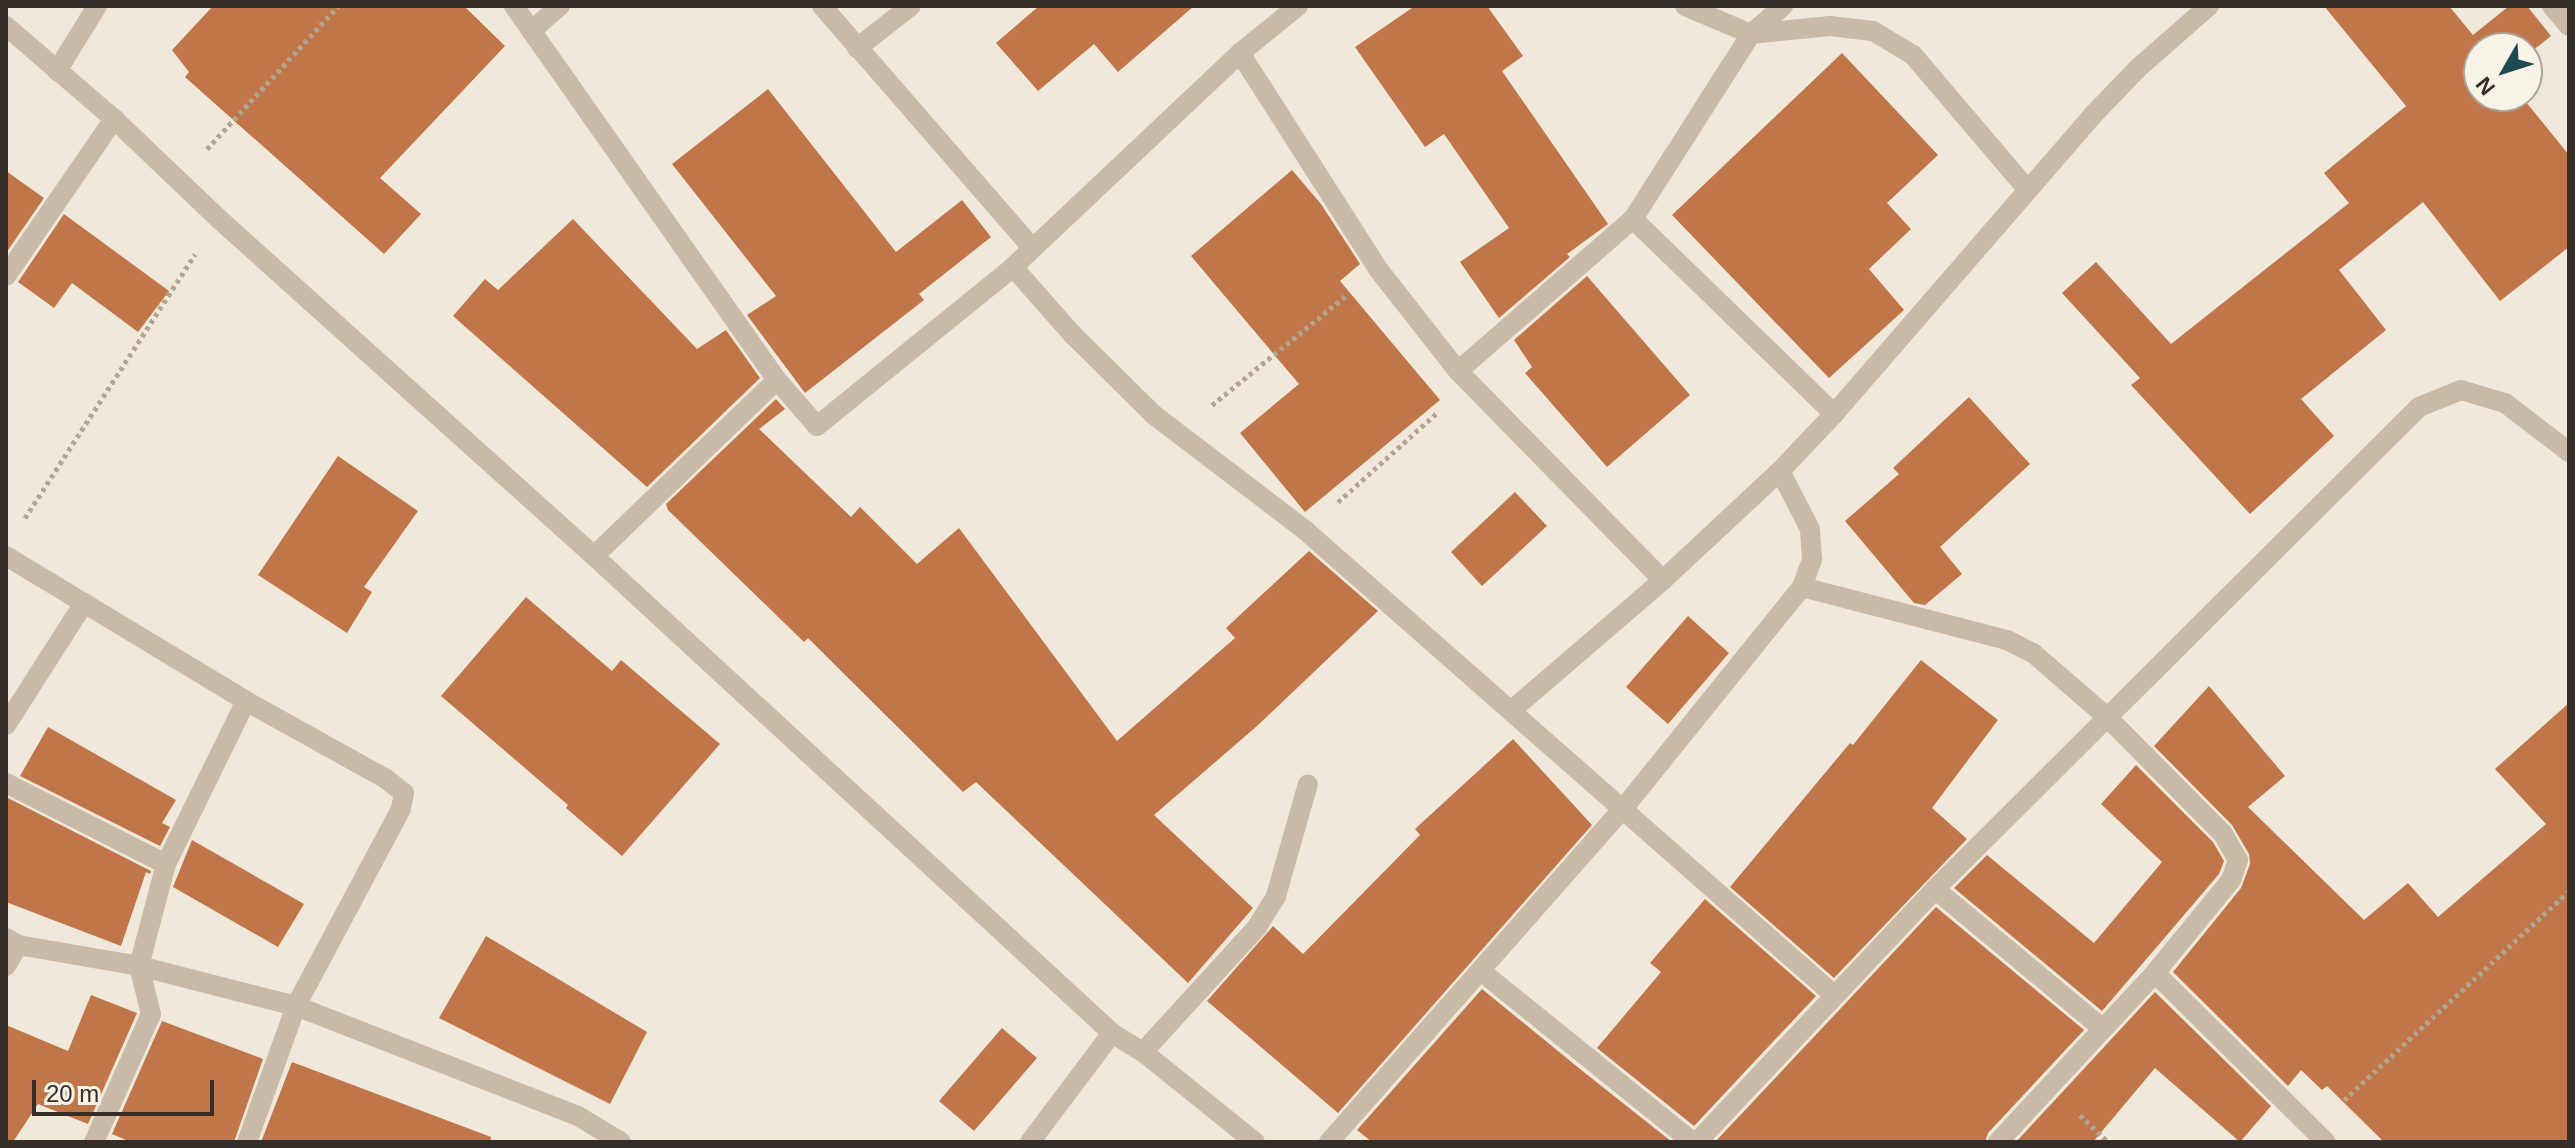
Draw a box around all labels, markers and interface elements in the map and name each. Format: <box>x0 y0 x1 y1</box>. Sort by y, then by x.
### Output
north arrow <box>2463 32 2543 112</box>
text: N <box>2471 72 2500 100</box>
scale bar <box>36 1064 218 1114</box>
text: 20 m <box>46 1080 99 1107</box>

